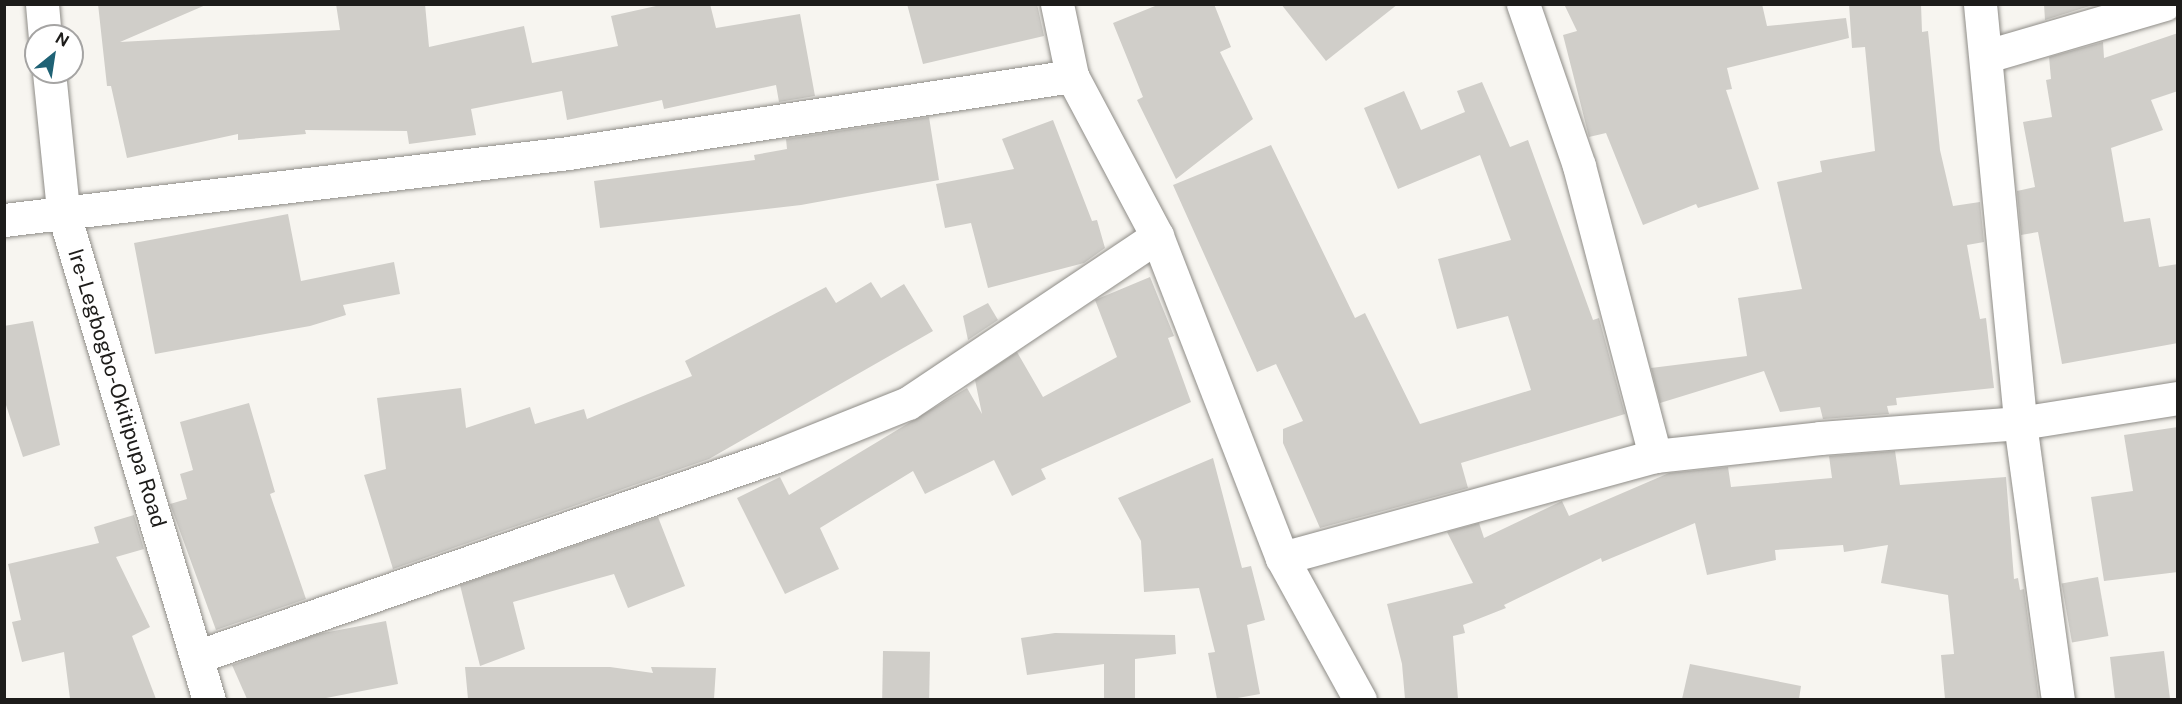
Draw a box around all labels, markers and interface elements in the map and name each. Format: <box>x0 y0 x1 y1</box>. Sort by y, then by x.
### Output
north arrow <box>24 24 84 84</box>
text: N <box>52 28 72 51</box>
street label: Ire-Legbogbo-Okitipupa Road <box>63 246 171 530</box>

